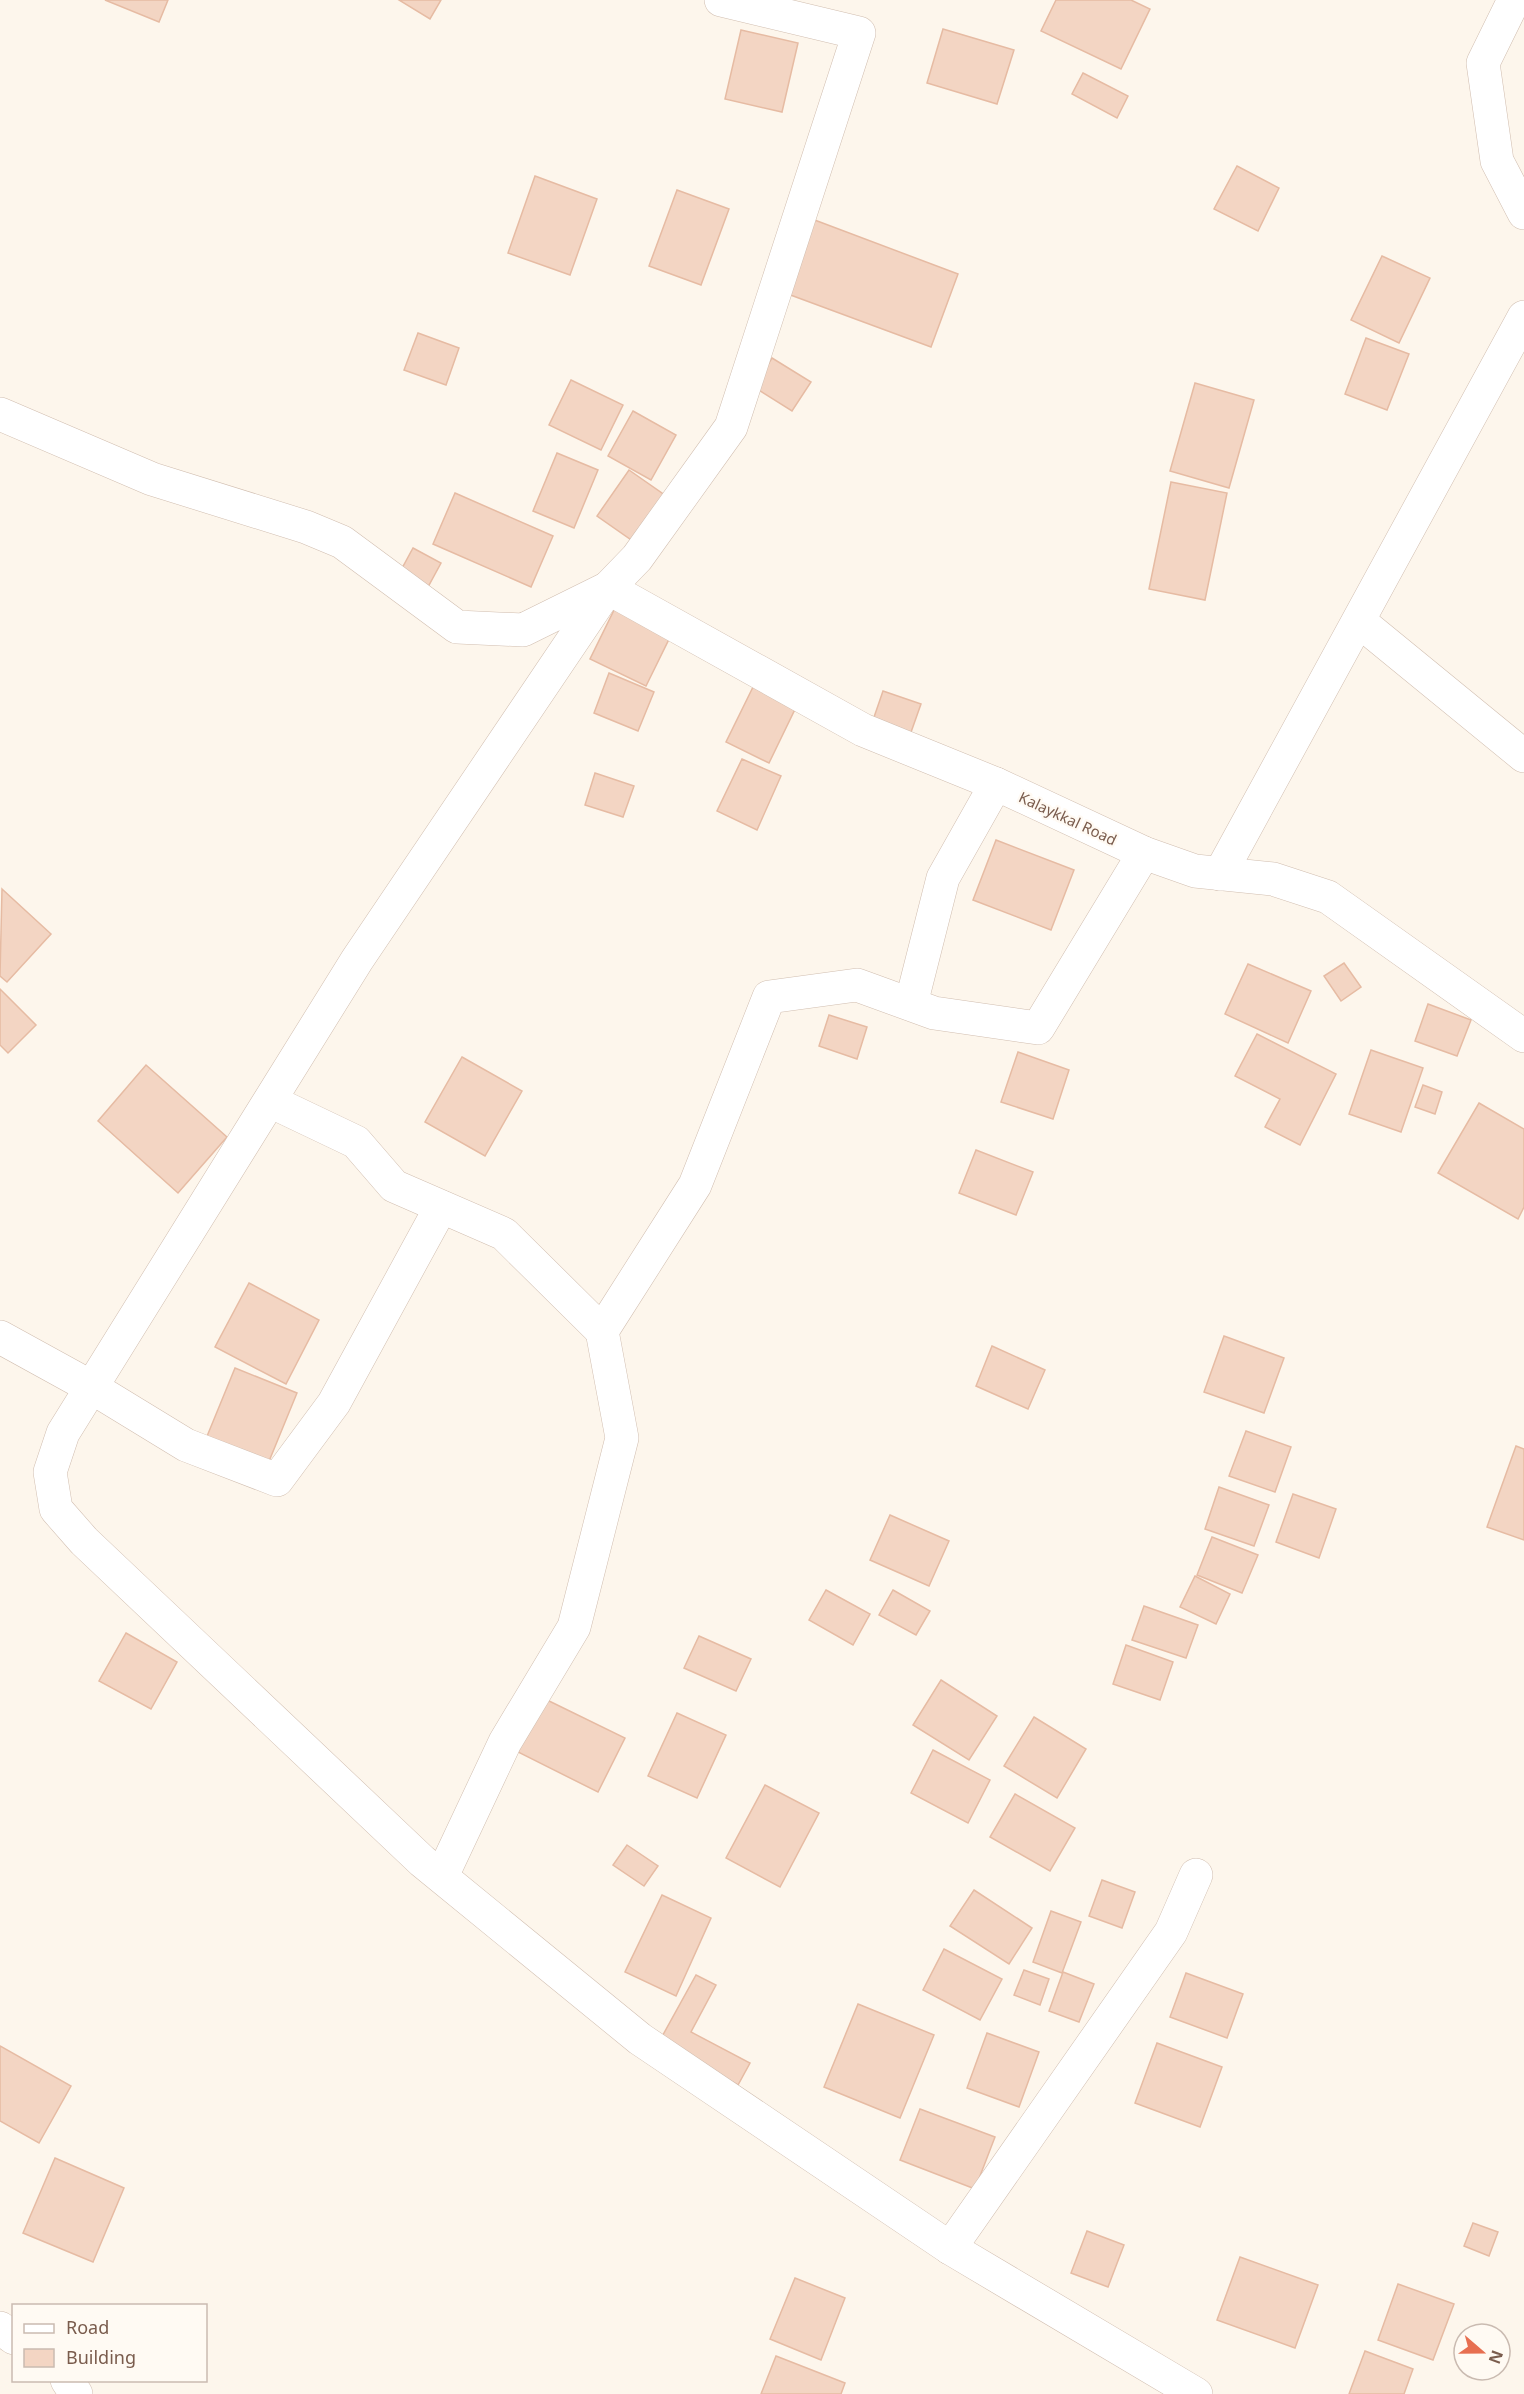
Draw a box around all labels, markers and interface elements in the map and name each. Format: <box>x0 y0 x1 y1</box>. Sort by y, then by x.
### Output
street label: Kalaykkal Road <box>1016 787 1120 849</box>
legend <box>12 2304 207 2382</box>
text: Road <box>66 2315 109 2339</box>
north arrow <box>1452 2322 1512 2382</box>
text: Building <box>66 2345 136 2369</box>
text: N <box>1484 2347 1509 2367</box>

